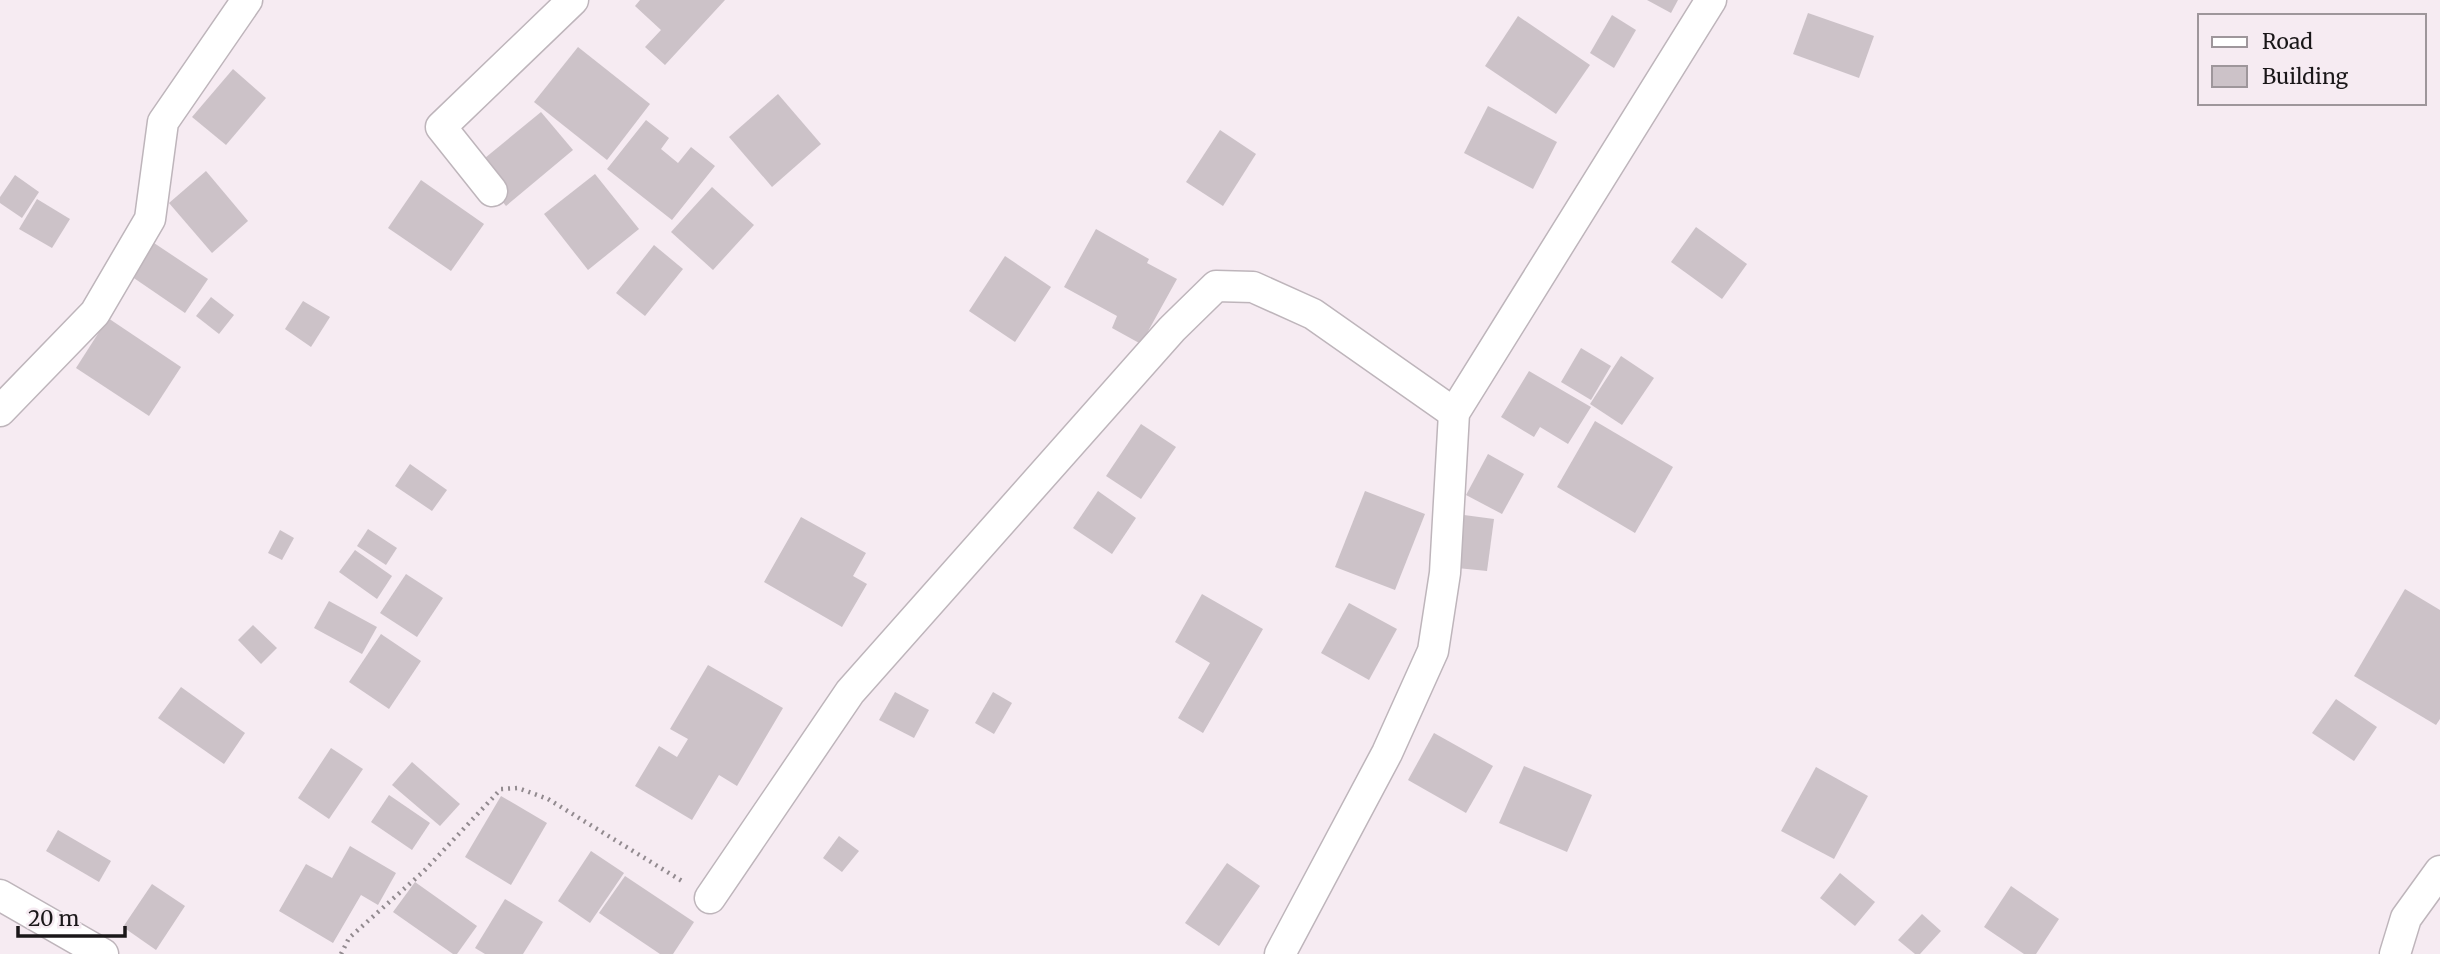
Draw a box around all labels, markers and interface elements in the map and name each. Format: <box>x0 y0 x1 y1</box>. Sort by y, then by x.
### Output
legend <box>2198 14 2426 105</box>
text: Road <box>2262 28 2313 55</box>
text: Building <box>2262 63 2349 90</box>
scale bar <box>18 894 124 938</box>
text: 20 m <box>28 905 80 932</box>

